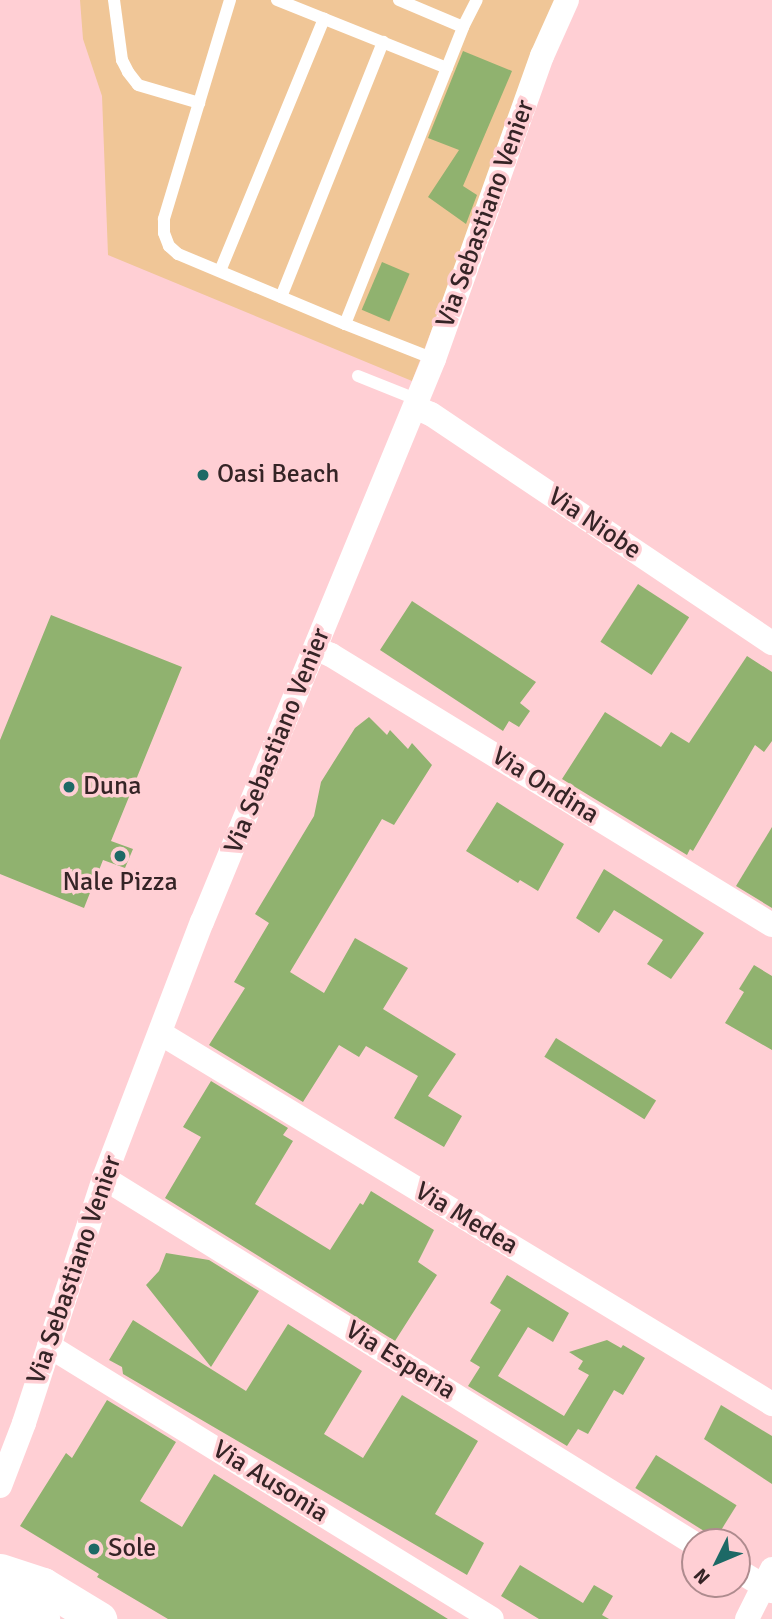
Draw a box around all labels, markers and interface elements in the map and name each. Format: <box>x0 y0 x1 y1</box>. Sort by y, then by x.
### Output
street label: Via Sebastiano Venier <box>430 96 542 332</box>
place label: Oasi Beach <box>217 459 339 491</box>
marker: Oasi Beach <box>195 467 211 483</box>
street label: Via Niobe <box>541 481 647 567</box>
street label: Via Sebastiano Venier <box>219 624 337 858</box>
street label: Via Ondina <box>486 741 604 831</box>
place label: Duna <box>83 771 141 803</box>
marker: Duna <box>61 779 77 795</box>
marker: Nale Pizza <box>112 848 128 864</box>
place label: Nale Pizza <box>62 867 178 899</box>
street label: Via Sebastiano Venier <box>21 1151 129 1389</box>
street label: Via Medea <box>409 1176 523 1262</box>
street label: Via Esperia <box>339 1315 461 1407</box>
street label: Via Ausonia <box>207 1434 333 1530</box>
north arrow <box>681 1528 751 1598</box>
place label: Sole <box>108 1533 156 1565</box>
marker: Sole <box>86 1541 102 1557</box>
text: N <box>689 1563 715 1589</box>

